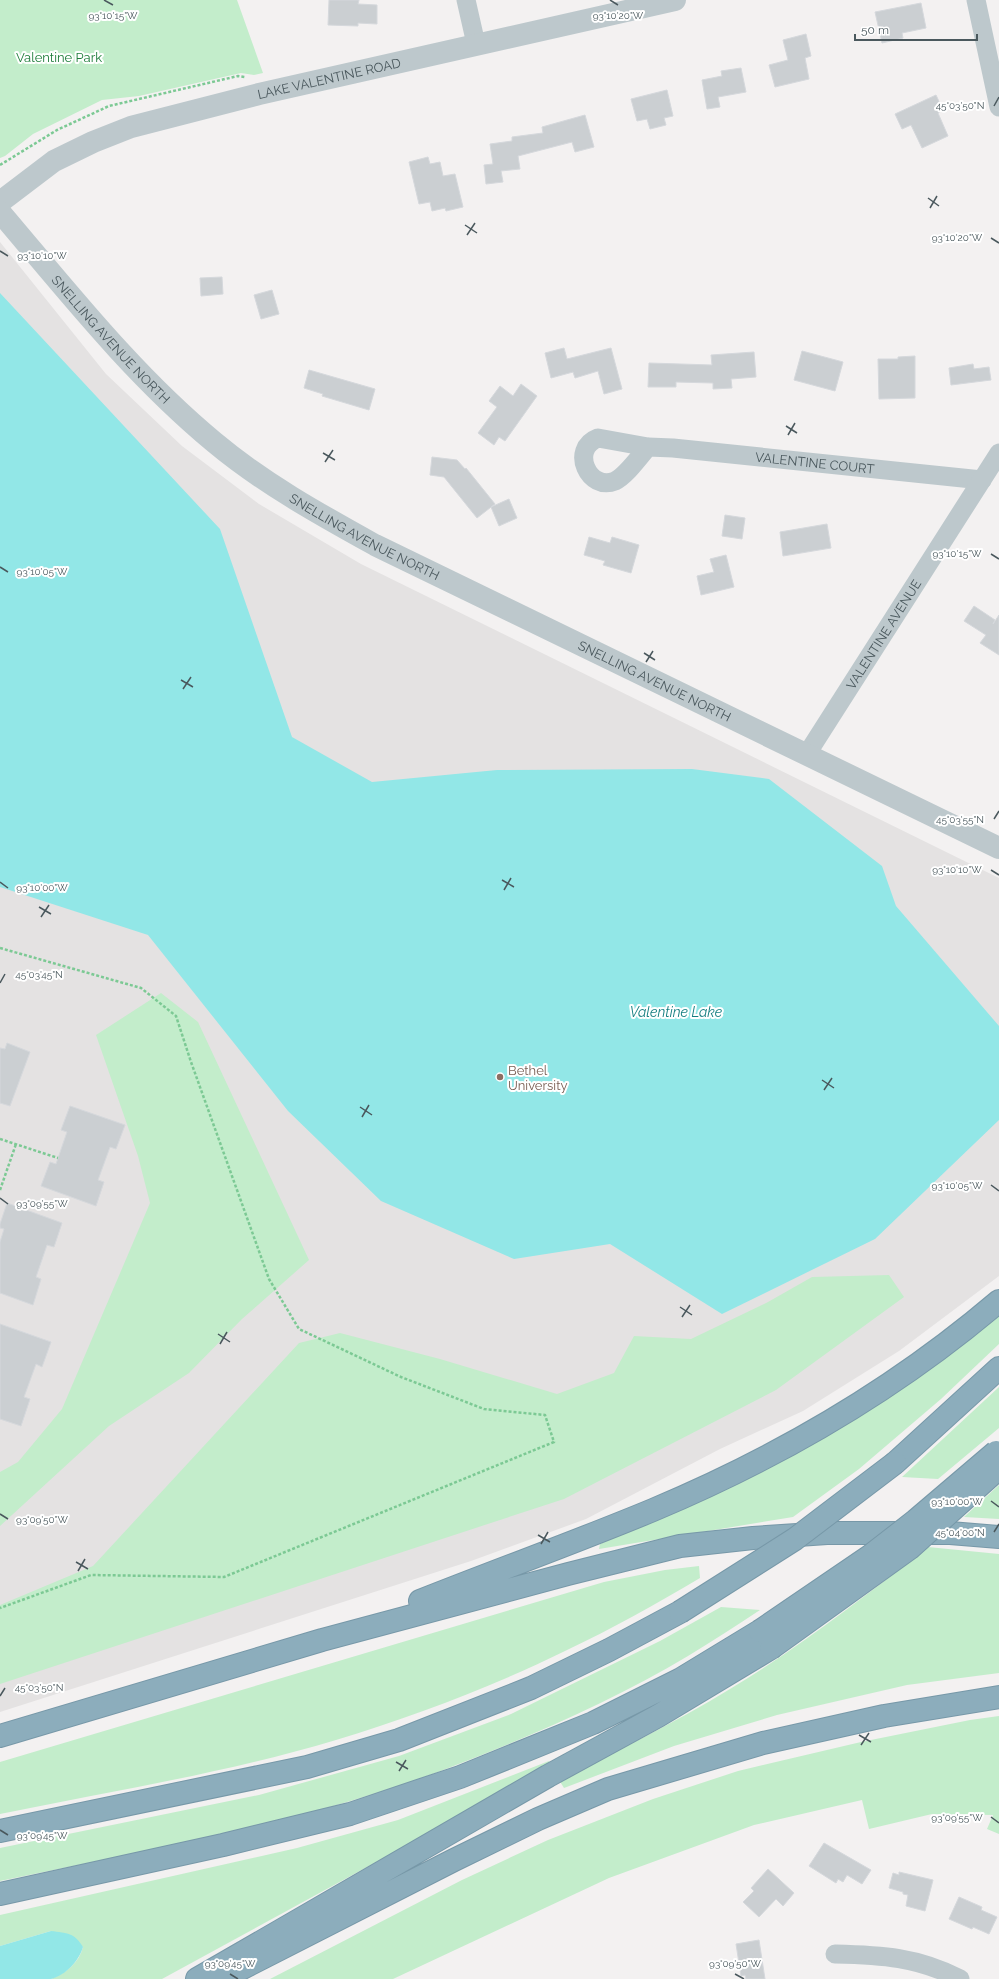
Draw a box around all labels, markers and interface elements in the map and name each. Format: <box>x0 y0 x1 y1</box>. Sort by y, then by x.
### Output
text: 93°10'15"W <box>88 10 138 21</box>
text: 93°10'20"W <box>593 10 644 21</box>
scale bar <box>855 16 977 42</box>
text: 50 m <box>861 23 889 37</box>
park label: Valentine Park <box>16 50 102 65</box>
street label: LAKE VALENTINE ROAD <box>256 55 402 102</box>
text: 45°03'50"N <box>936 100 984 111</box>
text: 93°10'20"W <box>932 232 983 243</box>
text: 93°10'10"W <box>17 250 67 261</box>
street label: SNELLING AVENUE NORTH <box>49 272 173 407</box>
street label: VALENTINE COURT <box>754 450 875 477</box>
street label: SNELLING AVENUE NORTH <box>287 491 442 583</box>
text: 93°10'15"W <box>932 548 982 559</box>
text: 93°10'05"W <box>17 566 68 577</box>
street label: VALENTINE AVENUE <box>843 577 924 692</box>
street label: SNELLING AVENUE NORTH <box>576 638 733 725</box>
text: 45°03'55"N <box>936 814 984 825</box>
text: 93°10'10"W <box>932 864 982 875</box>
text: 93°10'00"W <box>16 882 68 893</box>
text: 45°03'45"N <box>15 969 63 980</box>
water label: Valentine Lake <box>630 1004 723 1020</box>
place label: Bethel University <box>508 1063 568 1093</box>
marker: Bethel University <box>495 1072 505 1082</box>
text: 93°10'05"W <box>932 1180 983 1191</box>
text: 93°09'55"W <box>16 1198 68 1209</box>
text: 93°10'00"W <box>931 1496 983 1507</box>
text: 93°09'50"W <box>16 1514 68 1525</box>
text: 45°04'00"N <box>935 1527 985 1538</box>
text: 45°03'50"N <box>15 1682 63 1693</box>
text: 93°09'55"W <box>931 1812 983 1823</box>
text: 93°09'45"W <box>17 1830 68 1841</box>
text: 93°09'45"W <box>205 1958 256 1969</box>
text: 93°09'50"W <box>709 1958 761 1969</box>

